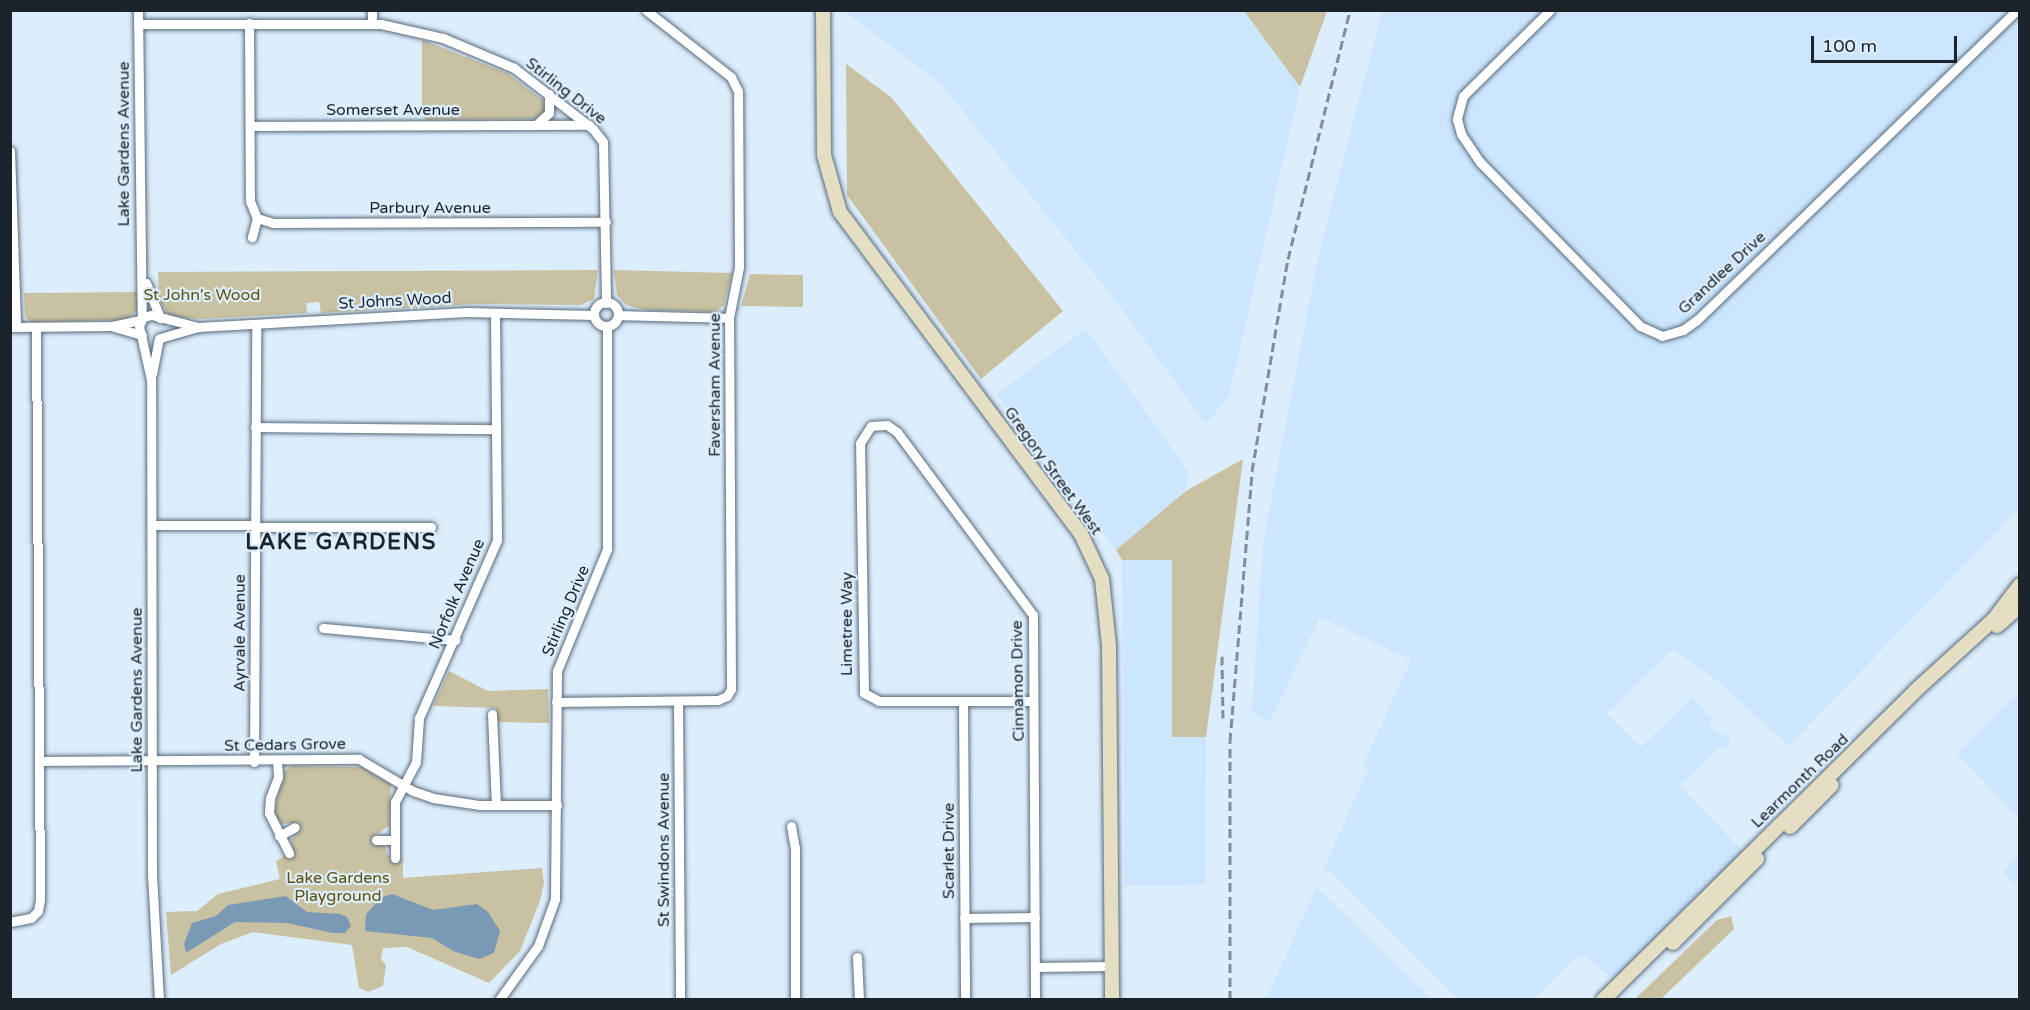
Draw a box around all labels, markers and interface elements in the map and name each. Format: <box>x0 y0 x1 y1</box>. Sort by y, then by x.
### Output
scale bar <box>1814 24 1960 62</box>
text: 100 m <box>1822 35 1877 57</box>
street label: Stirling Drive <box>522 54 610 128</box>
street label: Lake Gardens Avenue <box>114 62 134 226</box>
street label: Somerset Avenue <box>326 100 460 120</box>
street label: Parbury Avenue <box>369 198 491 218</box>
street label: Grandlee Drive <box>1674 228 1770 318</box>
park label: St John's Wood <box>144 285 260 305</box>
street label: St Johns Wood <box>338 288 452 314</box>
street label: Faversham Avenue <box>705 313 725 457</box>
street label: Gregory Street West <box>1000 403 1106 539</box>
district label: LAKE GARDENS <box>245 530 437 556</box>
street label: Norfolk Avenue <box>425 536 489 652</box>
street label: Stirling Drive <box>538 563 594 659</box>
street label: Limetree Way <box>837 572 857 676</box>
street label: Ayrvale Avenue <box>230 574 250 692</box>
street label: Lake Gardens Avenue <box>127 608 147 772</box>
street label: Cinnamon Drive <box>1007 620 1029 742</box>
street label: Learmonth Road <box>1747 730 1853 832</box>
street label: St Cedars Grove <box>224 734 346 756</box>
street label: St Swindons Avenue <box>654 773 674 927</box>
street label: Scarlet Drive <box>939 803 959 899</box>
park label: Lake Gardens Playground <box>286 868 390 906</box>

